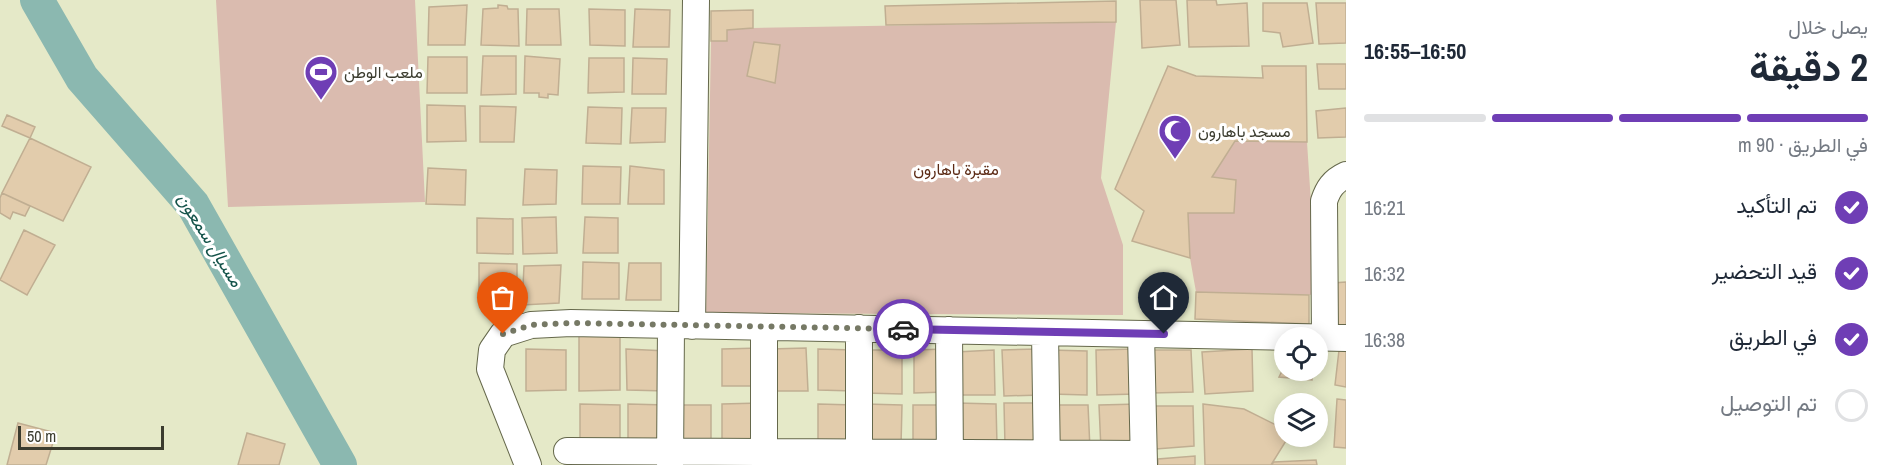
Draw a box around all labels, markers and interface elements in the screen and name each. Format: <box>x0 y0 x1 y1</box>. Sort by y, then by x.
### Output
text: يصل خلال <box>1788 13 1868 40</box>
text: 16:50–16:55 <box>1364 36 1466 66</box>
text: 2 دقيقة <box>1749 41 1868 93</box>
sports icon: ملعب الوطن <box>303 54 339 101</box>
place label: ملعب الوطن <box>344 61 423 83</box>
mosque icon: مسجد باهارون <box>1157 113 1193 160</box>
place label: مسجد باهارون <box>1198 120 1291 142</box>
text: في الطريق · 90 m <box>1738 131 1868 158</box>
park label: مقبرة باهارون <box>913 158 999 180</box>
water label: مسيال سمعون <box>172 188 249 292</box>
text: تم التأكيد <box>1736 190 1817 220</box>
icon: check <box>1835 191 1868 224</box>
text: 16:21 <box>1364 194 1405 221</box>
text: قيد التحضير <box>1712 256 1817 286</box>
icon: check <box>1835 257 1868 290</box>
text: 16:32 <box>1364 260 1405 287</box>
pin <box>477 272 528 334</box>
pin <box>1138 272 1189 334</box>
icon: bag <box>486 281 519 314</box>
icon: home <box>1147 281 1180 314</box>
courier <box>873 299 933 359</box>
icon: car <box>887 313 920 346</box>
text: في الطريق <box>1729 322 1817 352</box>
icon: check <box>1835 323 1868 356</box>
text: 16:38 <box>1364 326 1405 353</box>
map controls <box>1274 327 1328 447</box>
button: locate <box>1274 327 1328 381</box>
text: تم التوصيل <box>1720 388 1817 418</box>
button: layers <box>1274 393 1328 447</box>
scale bar <box>18 423 164 450</box>
text: 50 m <box>27 425 56 447</box>

